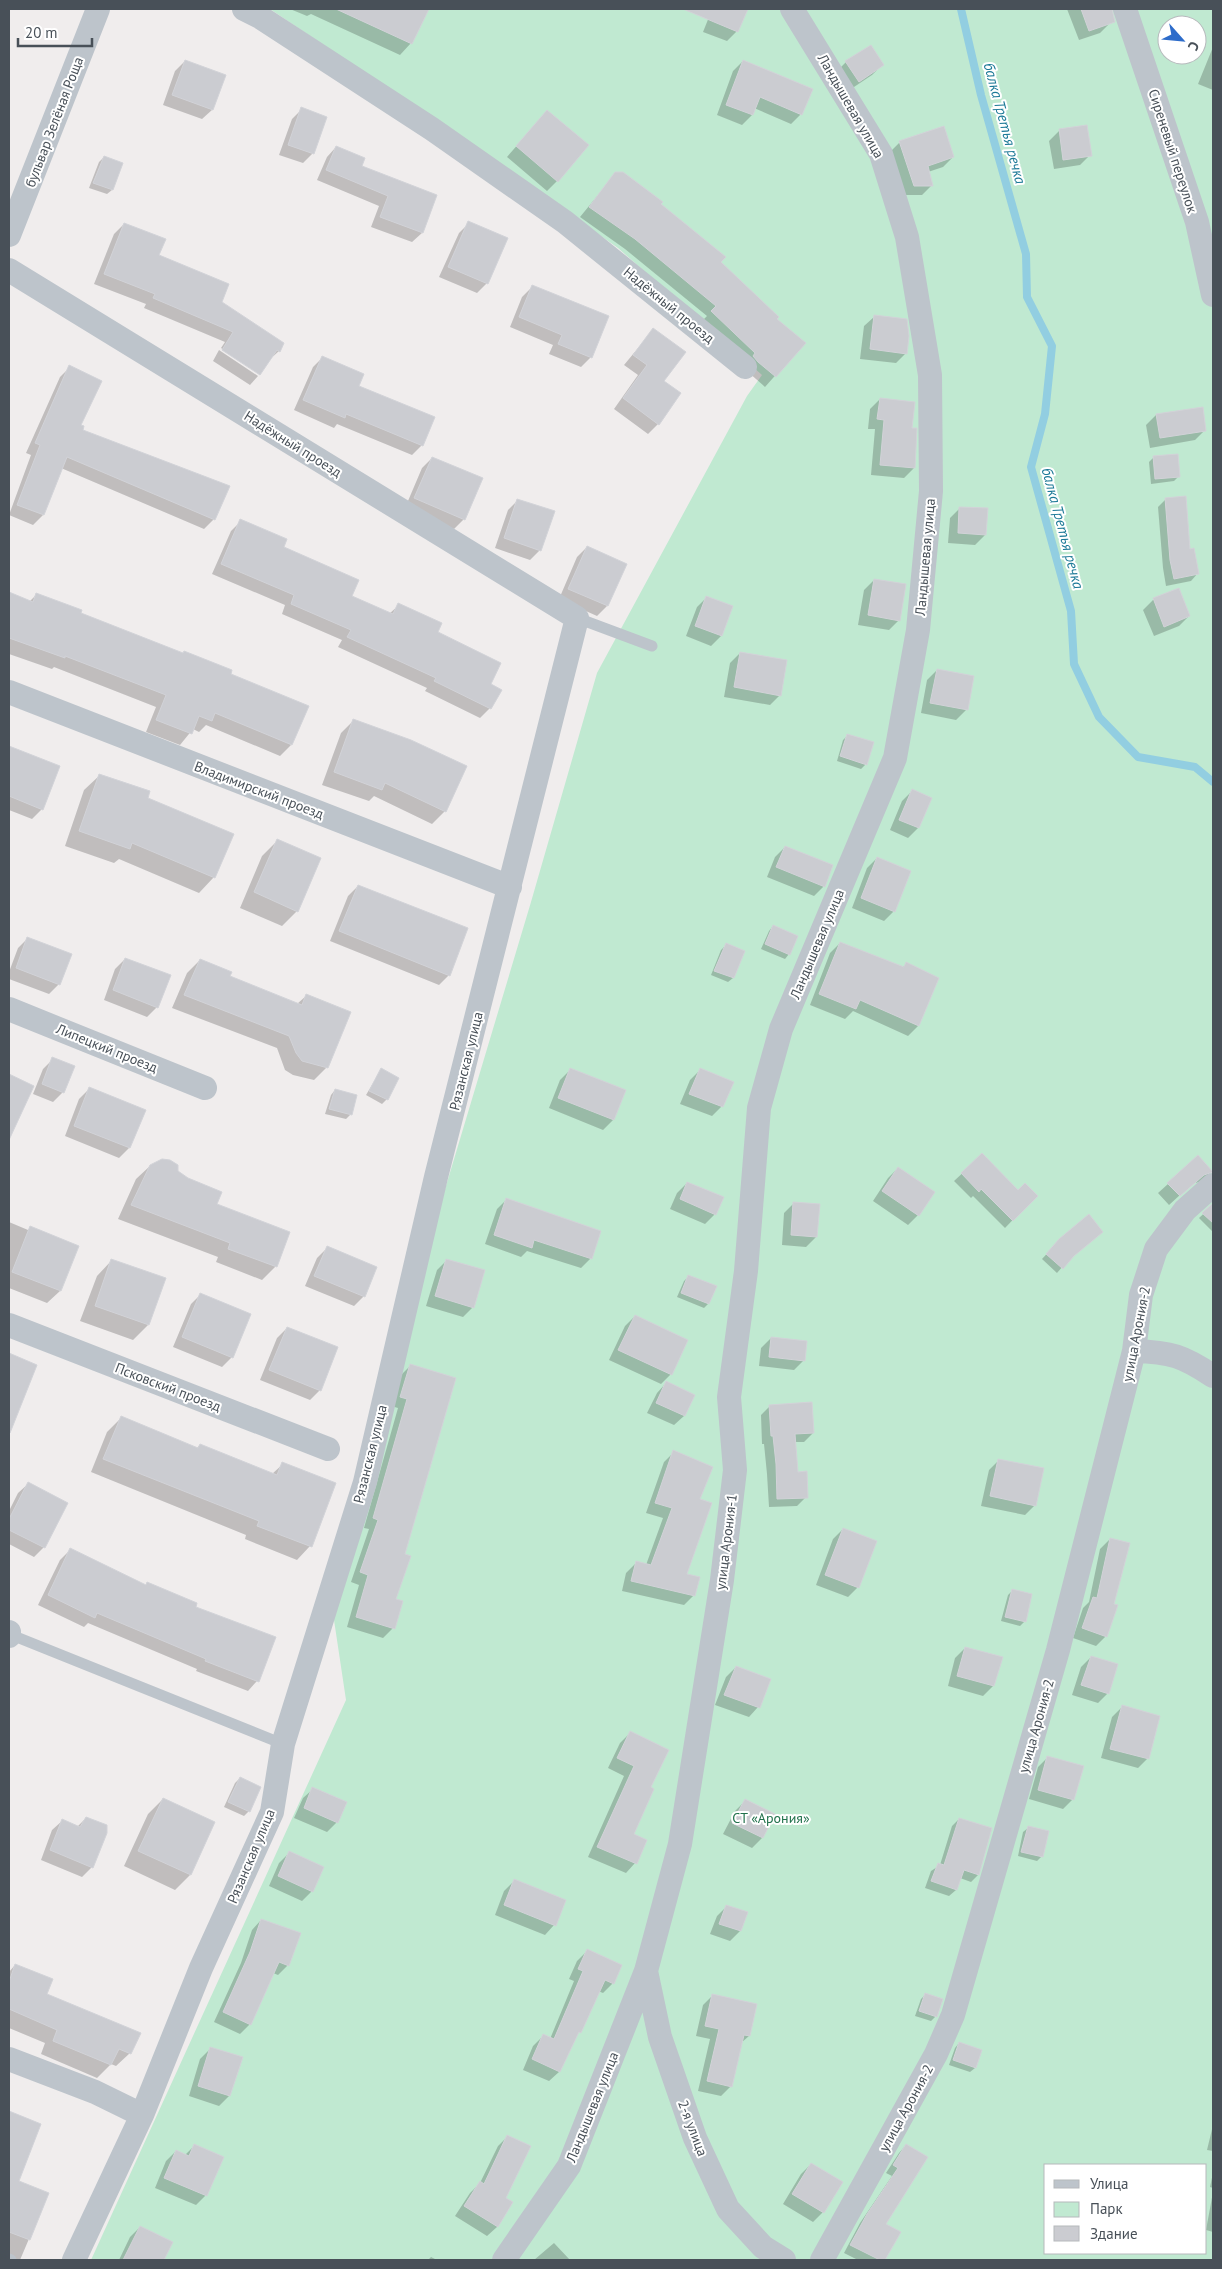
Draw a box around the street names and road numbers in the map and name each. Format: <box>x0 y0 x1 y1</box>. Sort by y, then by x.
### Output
street label: Ландышевая улица <box>813 50 888 161</box>
street label: бульвар Зелёная Роща <box>21 54 87 190</box>
street label: Сиреневый переулок <box>1144 87 1202 216</box>
street label: Надёжный проезд <box>620 263 718 347</box>
street label: Надёжный проезд <box>241 407 346 481</box>
street label: Ландышевая улица <box>911 498 939 617</box>
street label: Владимирский проезд <box>192 757 327 823</box>
street label: Ландышевая улица <box>785 886 848 1002</box>
street label: Рязанская улица <box>445 1010 487 1112</box>
street label: Липецкий проезд <box>53 1019 161 1077</box>
street label: улица Арония-2 <box>1118 1285 1154 1383</box>
street label: Псковский проезд <box>112 1359 224 1416</box>
street label: Рязанская улица <box>349 1403 391 1505</box>
street label: улица Арония-1 <box>711 1493 741 1591</box>
street label: улица Арония-2 <box>1014 1677 1058 1775</box>
street label: Рязанская улица <box>223 1806 279 1906</box>
street label: Ландышевая улица <box>561 2049 622 2166</box>
street label: улица Арония-2 <box>875 2061 937 2155</box>
street label: 2-я улица <box>674 2097 712 2159</box>

